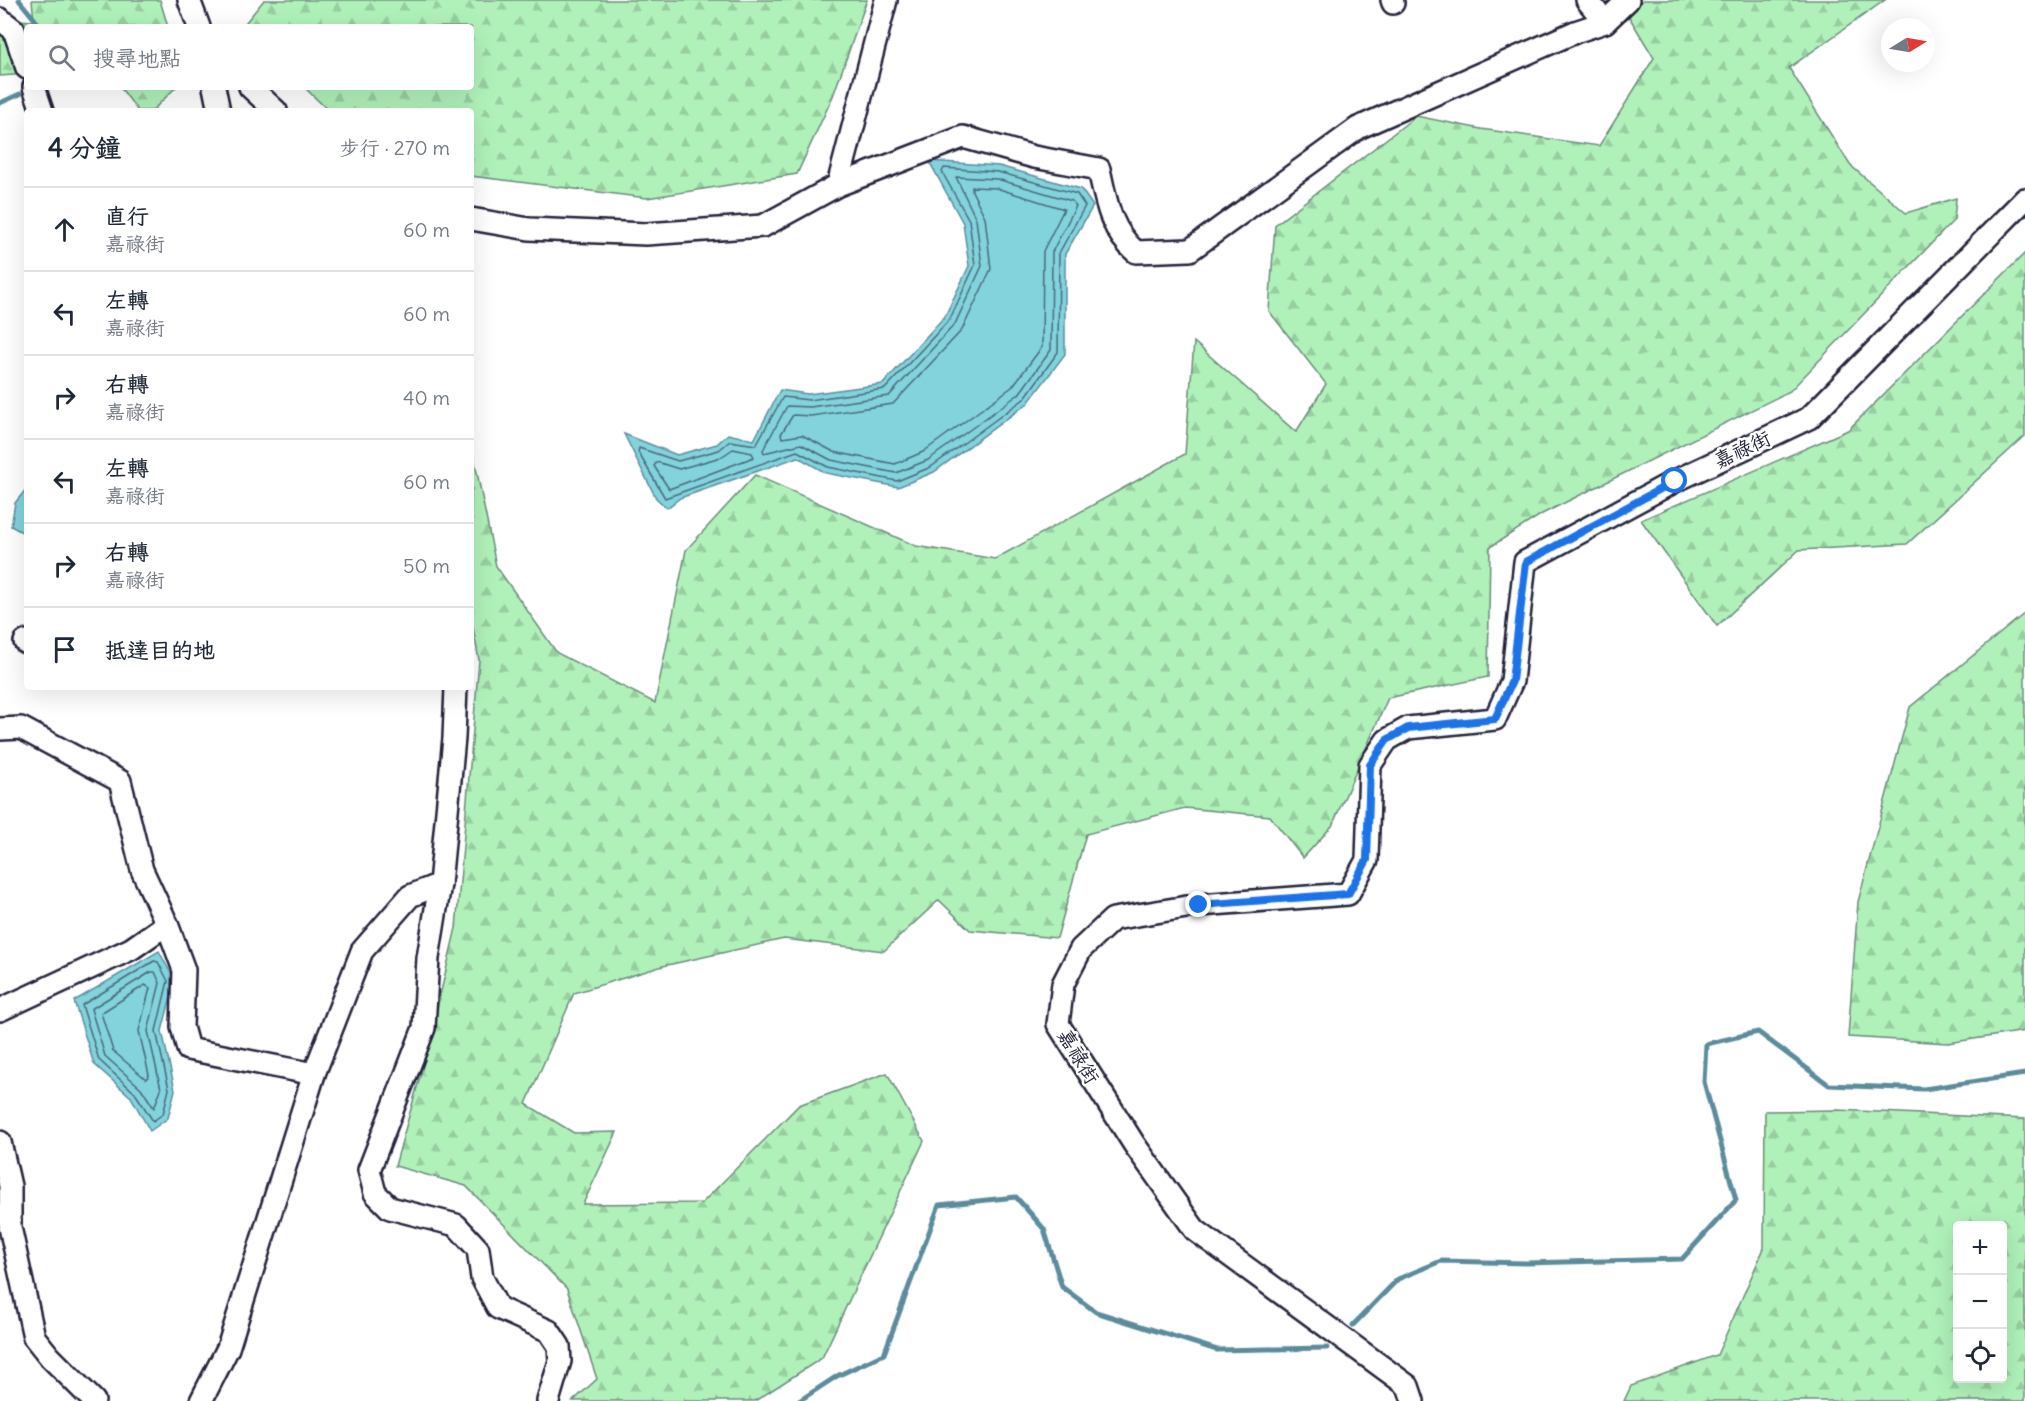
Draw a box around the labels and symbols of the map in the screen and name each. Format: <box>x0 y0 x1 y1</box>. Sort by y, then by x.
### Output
north arrow <box>1881 18 1935 72</box>
street label: 嘉祿街 <box>1710 425 1774 473</box>
route start <box>1661 467 1687 493</box>
route end <box>1185 891 1211 917</box>
street label: 嘉祿街 <box>1053 1024 1105 1088</box>

